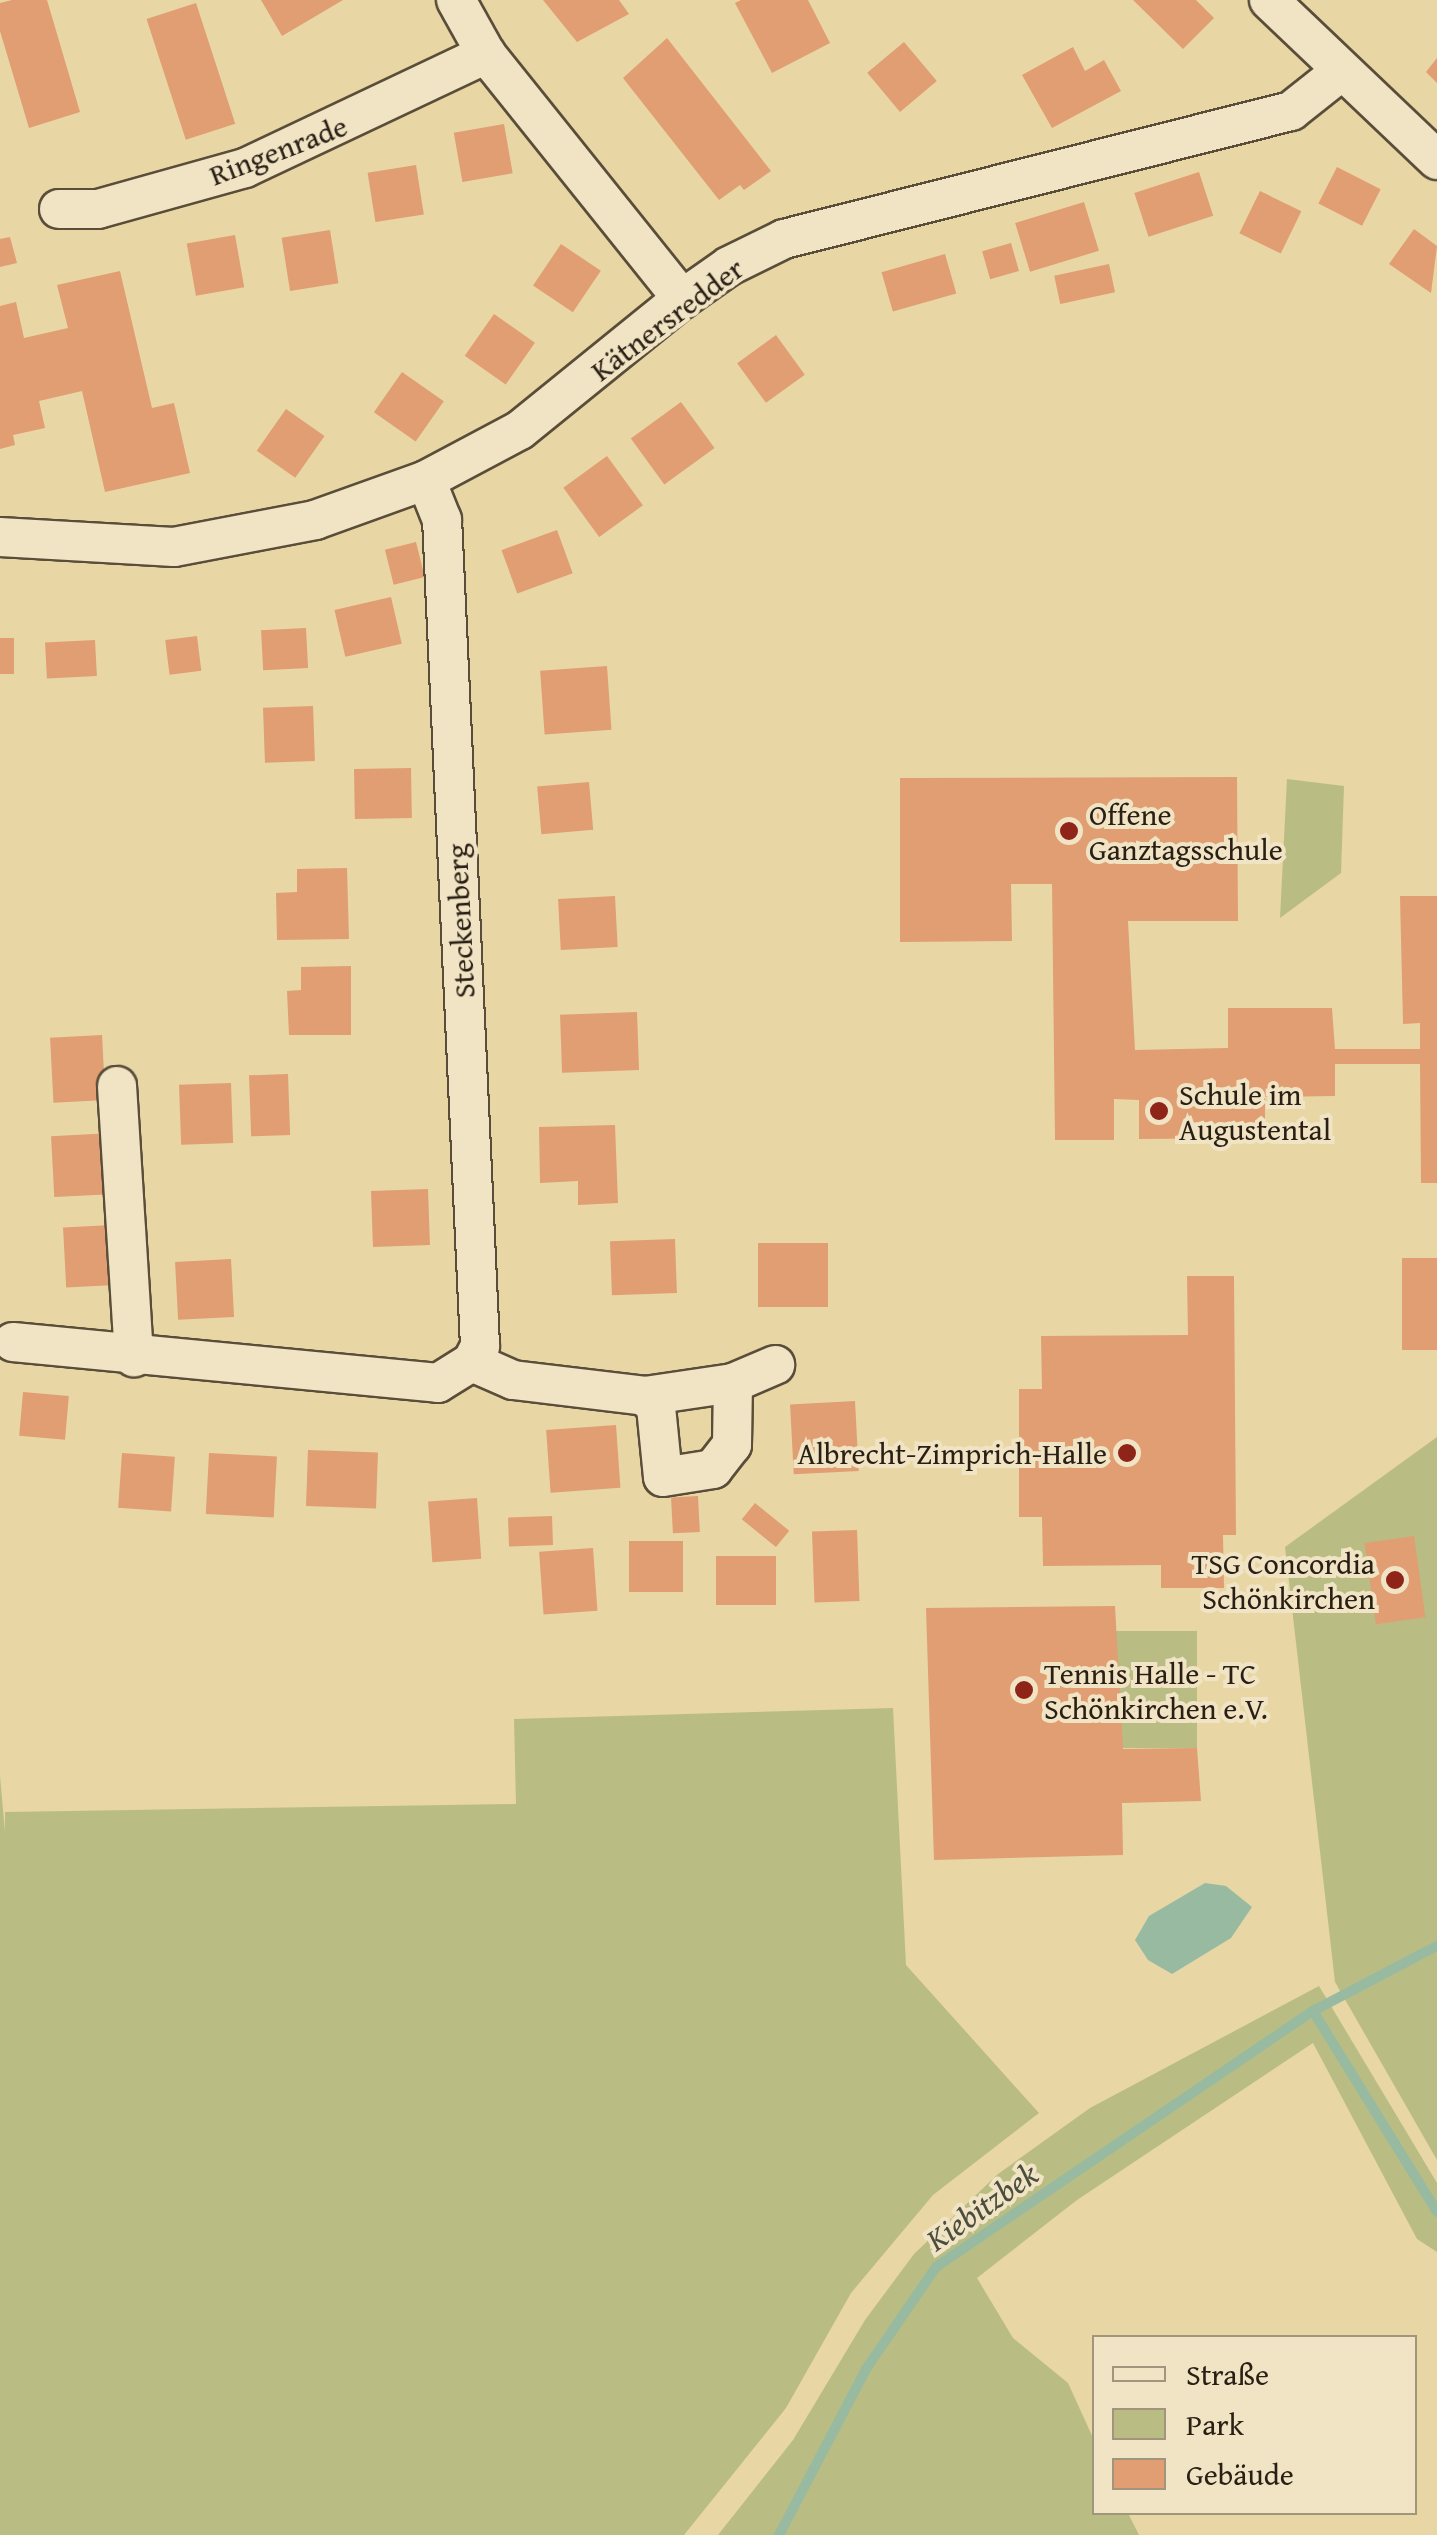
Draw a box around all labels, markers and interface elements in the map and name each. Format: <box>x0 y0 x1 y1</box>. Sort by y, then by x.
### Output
street label: Ringenrade <box>204 107 352 193</box>
street label: Kätnersredder <box>583 250 751 388</box>
place label: Offene Ganztagsschule <box>1089 796 1283 866</box>
marker: Offene Ganztagsschule <box>1058 820 1080 842</box>
street label: Steckenberg <box>438 843 482 999</box>
place label: Schule im Augustental <box>1179 1076 1331 1146</box>
marker: Schule im Augustental <box>1148 1100 1170 1122</box>
place label: Albrecht-Zimprich-Halle <box>797 1435 1107 1471</box>
marker: Albrecht-Zimprich-Halle <box>1116 1442 1138 1464</box>
place label: TSG Concordia Schönkirchen <box>1191 1545 1375 1616</box>
marker: TSG Concordia Schönkirchen <box>1384 1569 1406 1591</box>
place label: Tennis Halle - TC Schönkirchen e.V. <box>1044 1655 1268 1726</box>
marker: Tennis Halle - TC Schönkirchen e.V. <box>1013 1679 1035 1701</box>
water label: Kiebitzbek <box>919 2155 1045 2259</box>
legend <box>1092 2335 1417 2515</box>
text: Straße <box>1186 2352 1269 2396</box>
text: Park <box>1186 2402 1244 2446</box>
text: Gebäude <box>1186 2452 1294 2496</box>

